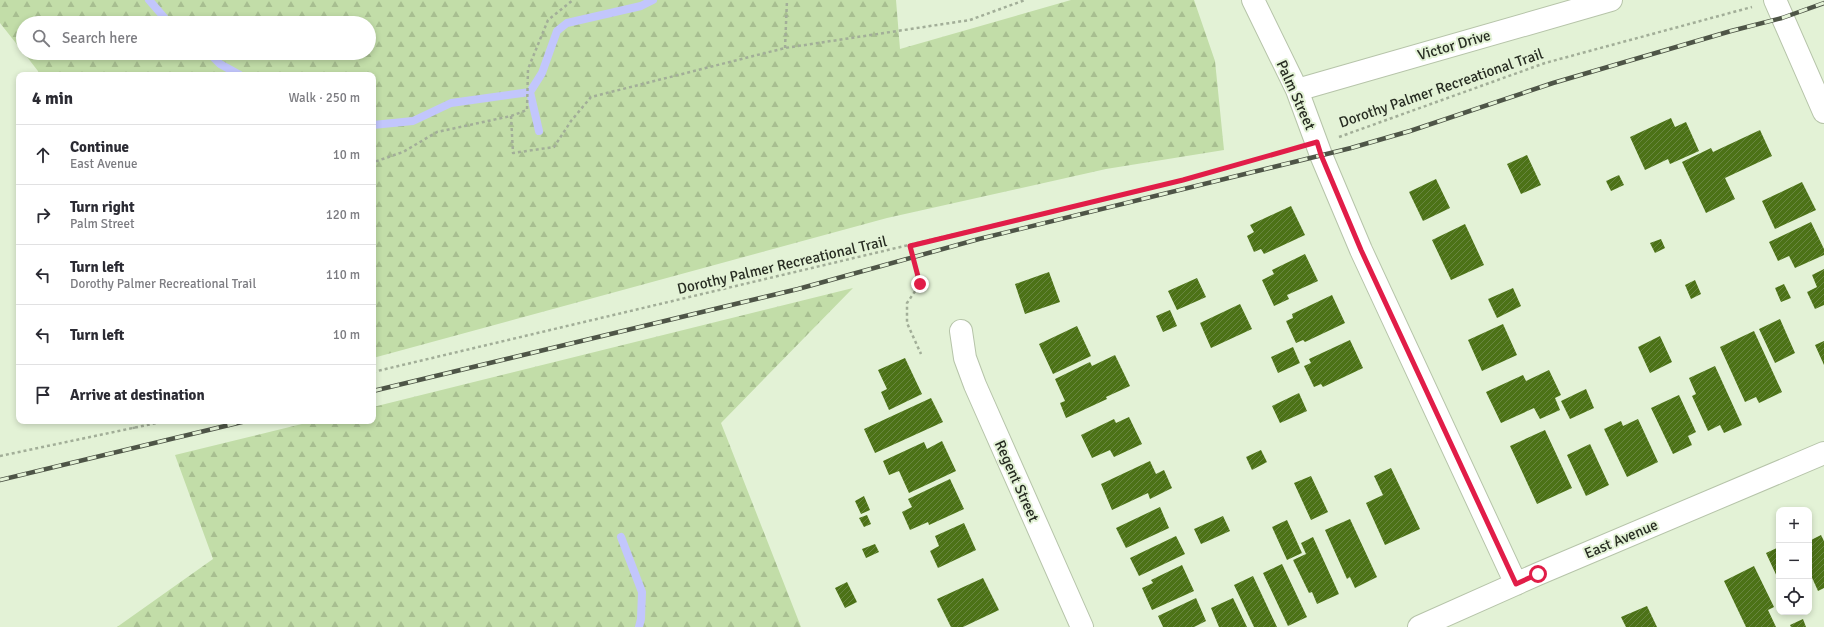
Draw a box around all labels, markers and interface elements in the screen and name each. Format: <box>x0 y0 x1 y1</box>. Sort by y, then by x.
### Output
search box <box>16 16 376 60</box>
street label: Victor Drive <box>1415 26 1493 64</box>
icon: search <box>30 27 52 49</box>
text: Search here <box>62 29 138 47</box>
street label: Dorothy Palmer Recreational Trail <box>1337 45 1545 131</box>
street label: Palm Street <box>1273 57 1319 133</box>
text: 4 min <box>32 88 73 109</box>
text: Walk · 250 m <box>289 90 360 106</box>
text: Continue <box>70 138 129 156</box>
icon: ahead <box>32 144 54 166</box>
text: 10 m <box>333 147 360 163</box>
text: East Avenue <box>70 156 138 172</box>
text: Turn right <box>70 198 135 216</box>
icon: right <box>32 204 54 226</box>
text: 120 m <box>326 207 360 223</box>
text: Palm Street <box>70 216 135 232</box>
street label: Dorothy Palmer Recreational Trail <box>675 232 889 298</box>
text: Turn left <box>70 258 124 276</box>
icon: left <box>32 264 54 286</box>
text: 110 m <box>326 267 360 283</box>
route end <box>911 275 929 293</box>
text: Dorothy Palmer Recreational Trail <box>70 276 256 292</box>
icon: left <box>32 324 54 346</box>
text: Turn left <box>70 326 124 344</box>
text: 10 m <box>333 327 360 343</box>
icon: arrive <box>32 384 54 406</box>
text: Arrive at destination <box>70 386 205 404</box>
street label: Regent Street <box>991 437 1043 525</box>
map controls <box>1776 507 1812 615</box>
button: + <box>1776 507 1812 543</box>
street label: East Avenue <box>1582 515 1660 563</box>
button: − <box>1776 543 1812 579</box>
route start <box>1529 565 1547 583</box>
button: locate <box>1776 579 1812 615</box>

